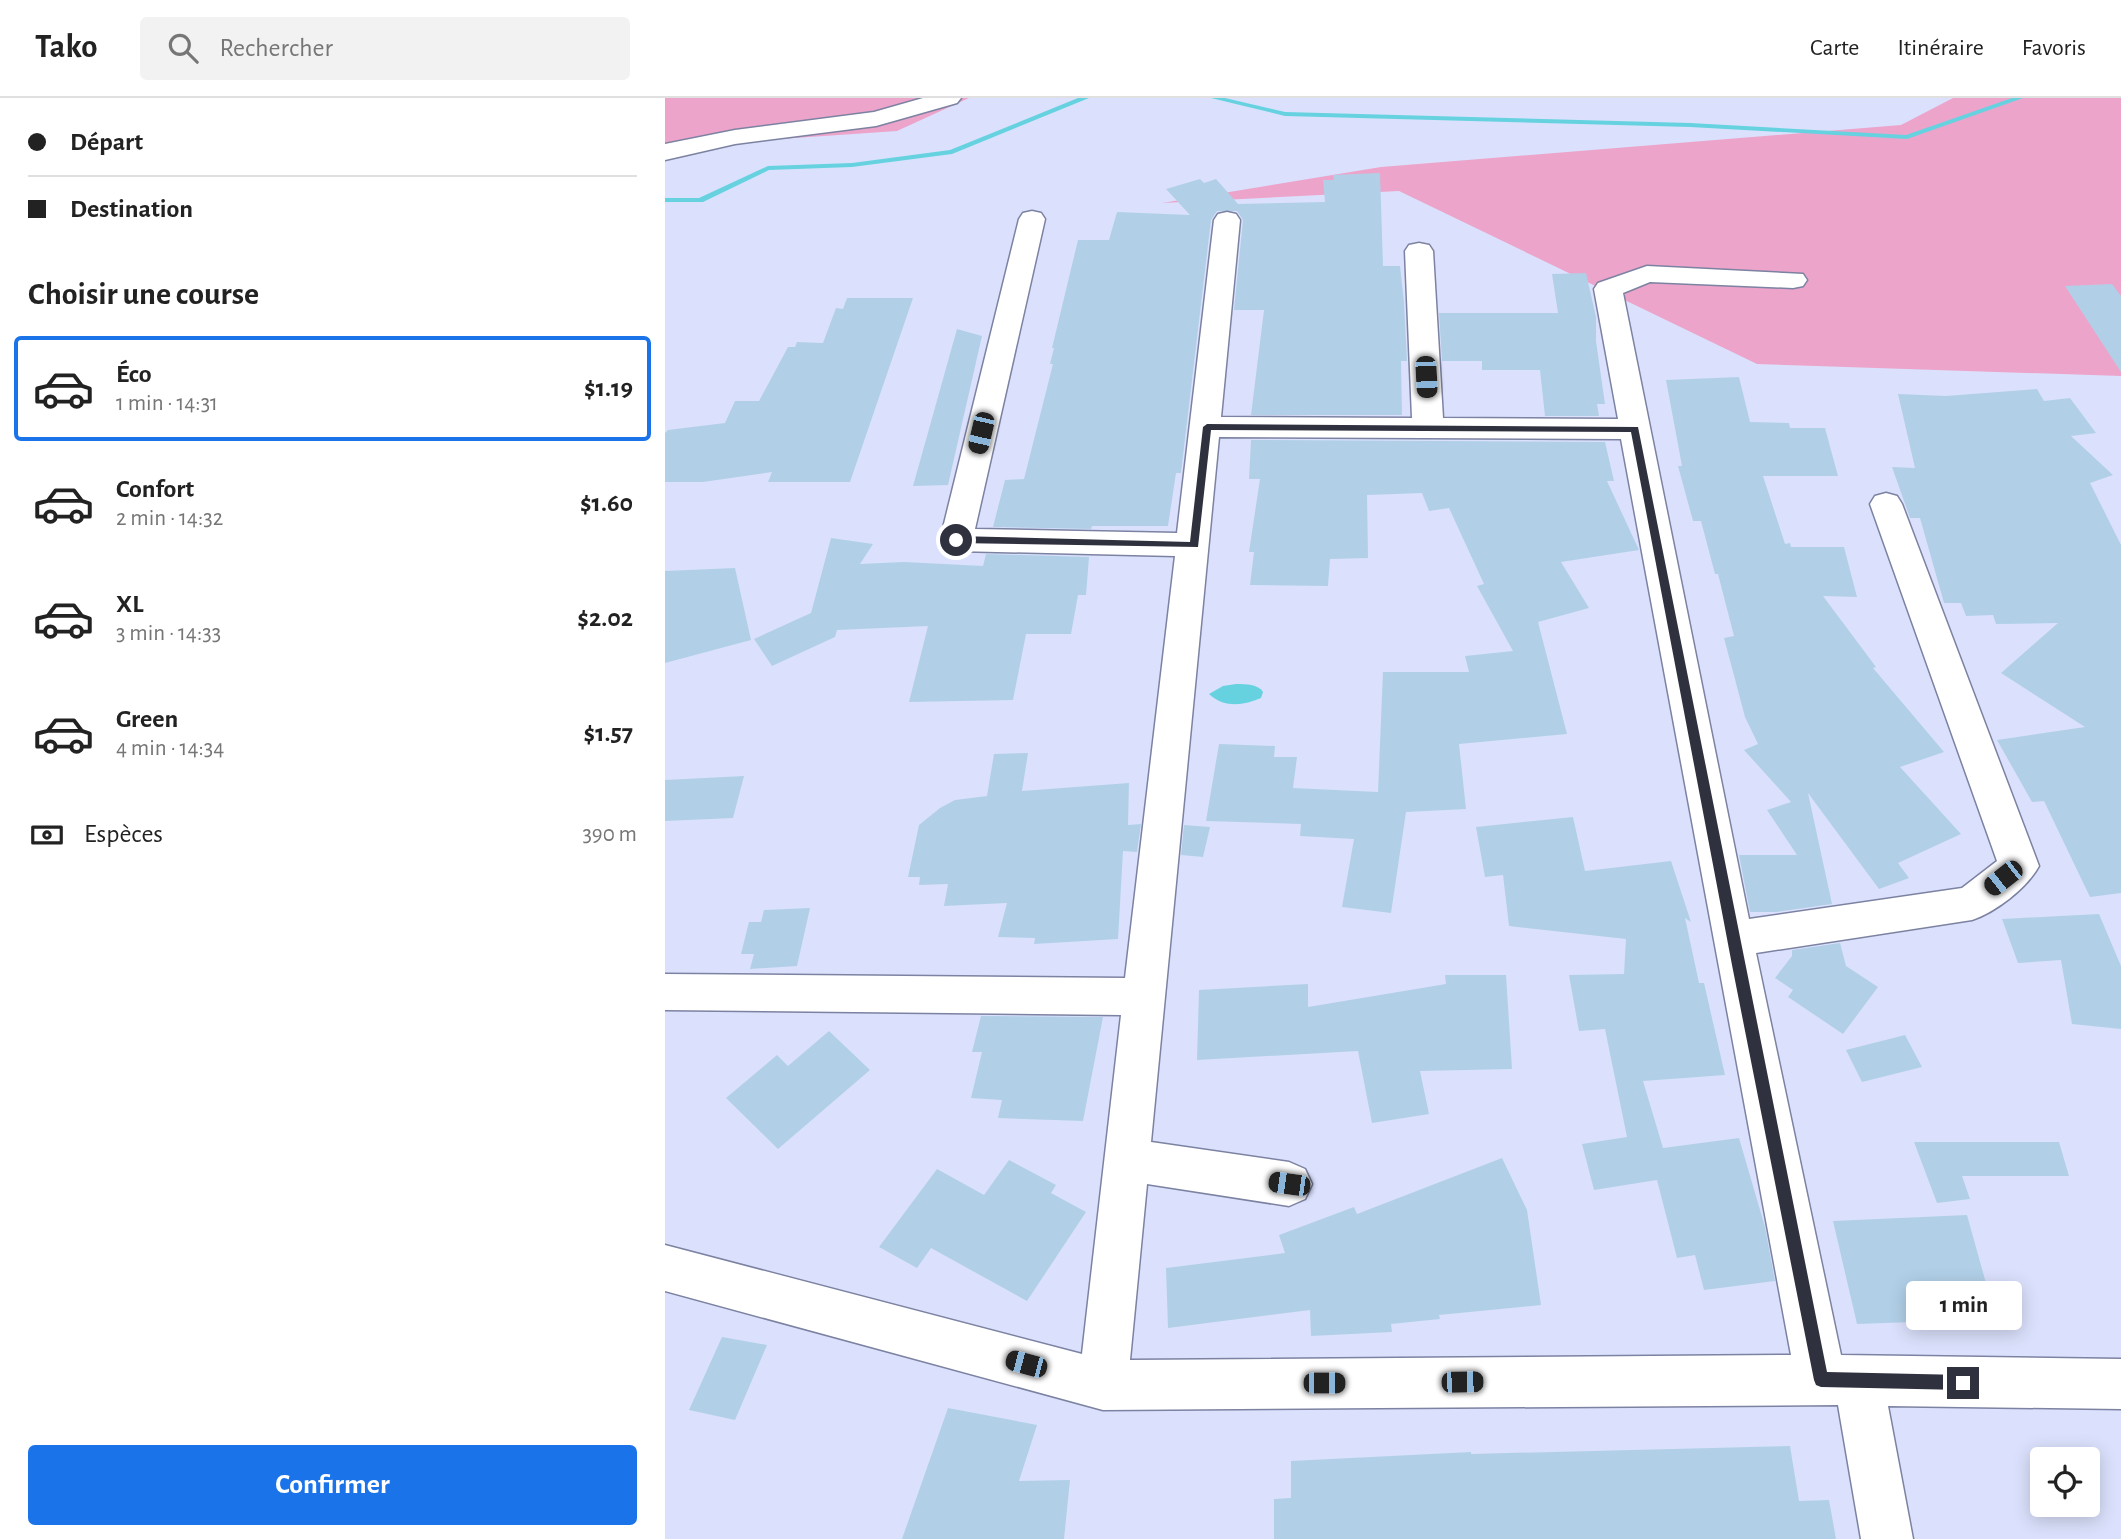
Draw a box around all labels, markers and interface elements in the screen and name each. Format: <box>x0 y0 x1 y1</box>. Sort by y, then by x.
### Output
search box <box>140 17 630 80</box>
icon: search <box>164 29 202 67</box>
text: Tako <box>35 31 98 64</box>
text: Rechercher <box>220 35 333 61</box>
text: Carte <box>1810 36 1859 60</box>
text: Itinéraire <box>1897 36 1984 60</box>
text: Favoris <box>2022 36 2086 60</box>
text: Départ <box>70 129 143 155</box>
text: Destination <box>70 196 193 222</box>
text: Choisir une course <box>28 278 259 310</box>
car <box>1415 355 1438 399</box>
icon: car <box>32 357 95 420</box>
text: Éco <box>116 361 152 387</box>
text: $1.19 <box>584 375 633 401</box>
text: 1 min · 14:31 <box>116 392 218 415</box>
car <box>967 410 996 456</box>
icon: car <box>32 472 95 535</box>
text: Confort <box>116 476 194 502</box>
text: $1.60 <box>580 490 633 516</box>
text: 2 min · 14:32 <box>116 507 223 530</box>
route start <box>940 524 972 556</box>
icon: car <box>32 587 95 650</box>
text: XL <box>116 591 143 617</box>
text: $2.02 <box>577 605 633 631</box>
text: 3 min · 14:33 <box>116 622 221 645</box>
icon: car <box>32 702 95 765</box>
text: Green <box>116 706 178 732</box>
text: $1.57 <box>584 720 633 746</box>
text: 4 min · 14:34 <box>116 737 224 760</box>
icon: cash <box>28 816 66 854</box>
text: Espèces <box>84 821 163 847</box>
text: 390 m <box>582 823 637 846</box>
car <box>1980 857 2027 899</box>
car <box>1267 1171 1312 1197</box>
callout: 1 min <box>1905 1282 2021 1330</box>
text: 1 min <box>1940 1294 1988 1317</box>
car <box>1003 1348 1050 1380</box>
route end <box>1947 1367 1979 1399</box>
car <box>1441 1371 1484 1393</box>
car <box>1304 1373 1346 1394</box>
button: Confirmer <box>28 1445 637 1525</box>
map controls <box>2030 1447 2100 1517</box>
button: locate <box>2030 1447 2100 1517</box>

